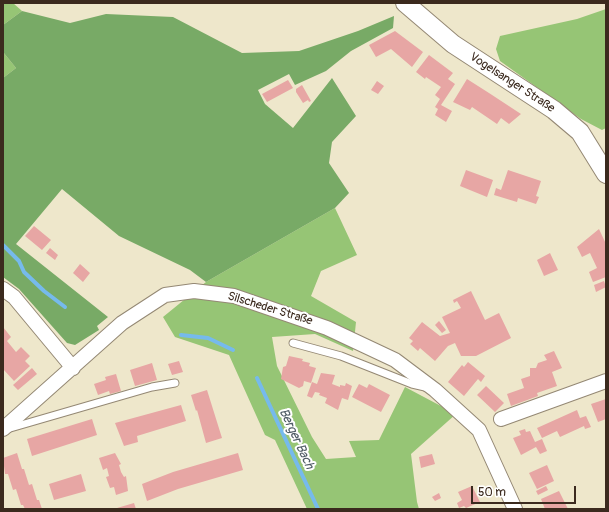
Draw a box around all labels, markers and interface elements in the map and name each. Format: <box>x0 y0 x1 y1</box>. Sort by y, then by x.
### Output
street label: Vogelsanger Straße <box>467 50 557 116</box>
street label: Silscheder Straße <box>226 289 314 329</box>
water label: Berger Bach <box>275 406 317 472</box>
scale bar <box>473 478 578 504</box>
text: 50 m <box>478 485 506 500</box>

